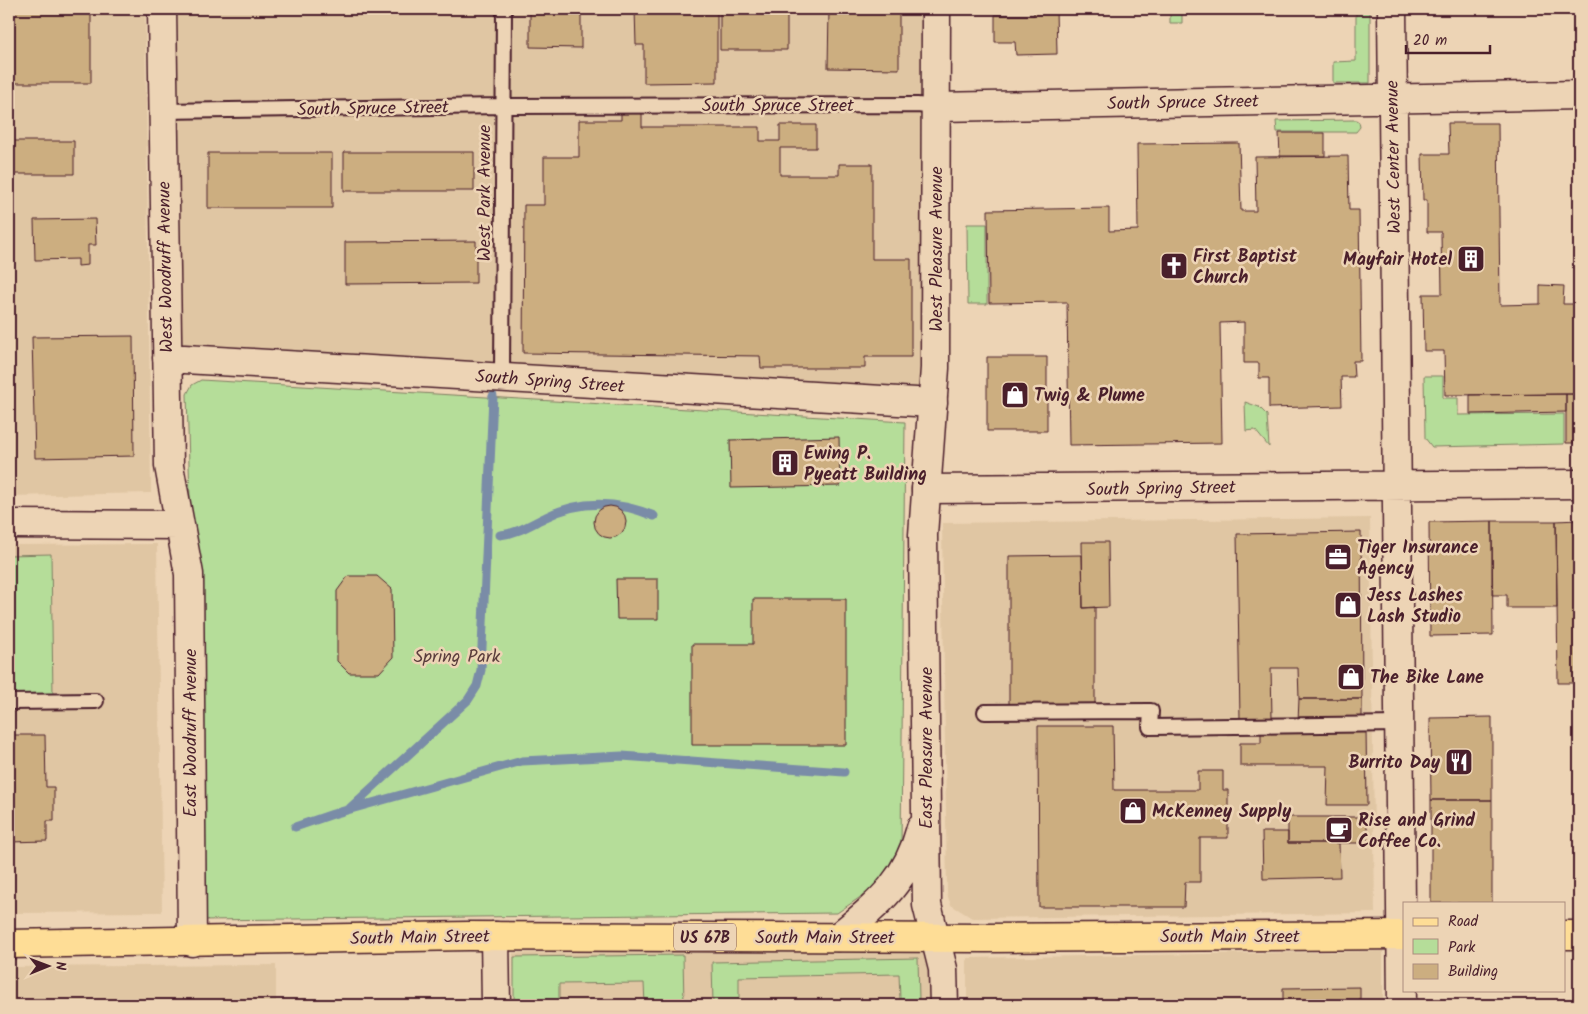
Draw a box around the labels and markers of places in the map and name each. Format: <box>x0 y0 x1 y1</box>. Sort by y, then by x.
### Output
place label: First Baptist Church <box>1193 243 1298 293</box>
building icon: Mayfair Hotel <box>1456 244 1486 274</box>
place label: Mayfair Hotel <box>1343 246 1452 275</box>
church icon: First Baptist Church <box>1159 251 1189 281</box>
shop icon: Twig & Plume <box>1000 380 1030 410</box>
place label: Twig & Plume <box>1034 382 1145 411</box>
place label: Ewing P. Pyeatt Building <box>804 440 927 490</box>
building icon: Ewing P. Pyeatt Building <box>770 448 800 478</box>
place label: Tiger Insurance Agency <box>1357 534 1479 584</box>
office icon: Tiger Insurance Agency <box>1323 542 1353 572</box>
place label: Jess Lashes Lash Studio <box>1367 582 1464 632</box>
shop icon: Jess Lashes Lash Studio <box>1333 590 1363 620</box>
shop icon: The Bike Lane <box>1336 662 1366 692</box>
place label: The Bike Lane <box>1370 664 1484 693</box>
restaurant icon: Burrito Day <box>1444 747 1474 777</box>
place label: Burrito Day <box>1349 749 1441 778</box>
shop icon: McKenney Supply <box>1118 796 1148 826</box>
place label: McKenney Supply <box>1152 798 1292 827</box>
place label: Rise and Grind Coffee Co. <box>1358 807 1475 857</box>
cafe icon: Rise and Grind Coffee Co. <box>1324 815 1354 845</box>

